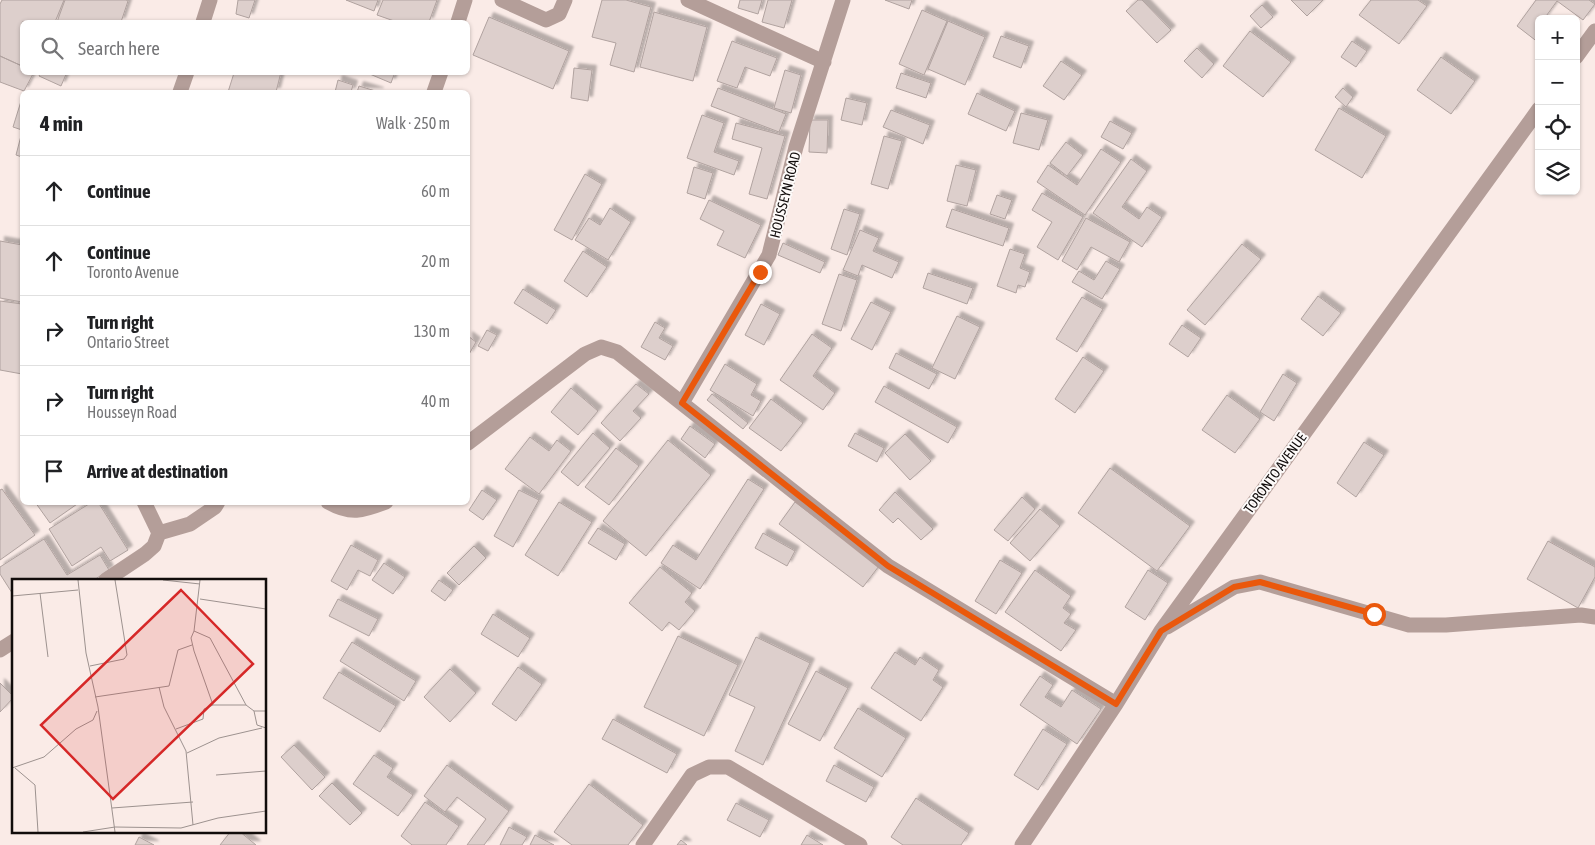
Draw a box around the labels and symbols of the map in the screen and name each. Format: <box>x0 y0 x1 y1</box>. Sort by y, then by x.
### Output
street label: HOUSSEYN ROAD <box>767 150 803 240</box>
route end <box>749 261 772 284</box>
street label: TORONTO AVENUE <box>1241 430 1309 516</box>
inset map <box>12 579 266 832</box>
route start <box>1363 603 1386 626</box>

